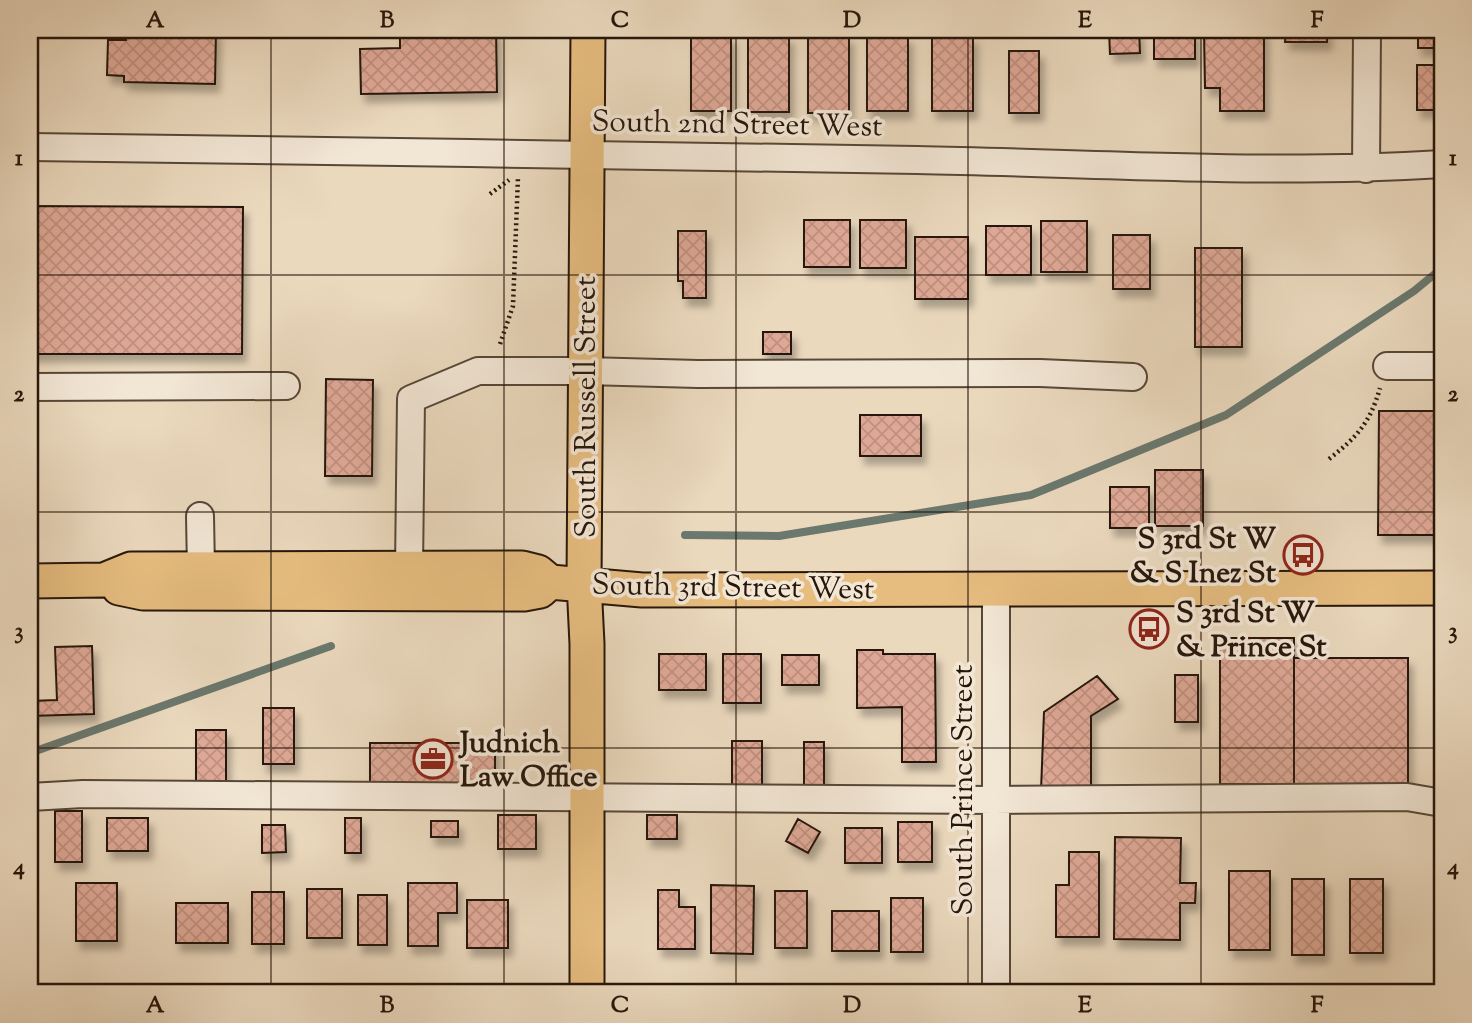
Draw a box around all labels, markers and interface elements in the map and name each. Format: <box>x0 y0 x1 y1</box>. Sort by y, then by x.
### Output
text: A <box>146 5 165 38</box>
text: B <box>380 5 395 38</box>
text: C <box>611 5 629 38</box>
text: D <box>843 5 861 38</box>
text: E <box>1078 5 1092 38</box>
text: F <box>1311 5 1324 38</box>
street label: South 2nd Street West <box>591 101 883 150</box>
text: 1 <box>15 143 23 176</box>
text: 1 <box>1449 143 1457 176</box>
street label: South Russell Street <box>566 276 609 538</box>
text: 2 <box>14 379 25 412</box>
text: 2 <box>1448 379 1459 412</box>
place label: S 3rd St W & S Inez St <box>1130 519 1277 596</box>
bus stop icon: S 3rd St W & S Inez St <box>1282 534 1324 576</box>
street label: South 3rd Street West <box>591 565 875 612</box>
place label: S 3rd St W & Prince St <box>1176 593 1327 670</box>
bus stop icon: S 3rd St W & Prince St <box>1128 608 1170 650</box>
text: 3 <box>14 616 24 649</box>
text: 3 <box>1448 616 1458 649</box>
street label: South Prince Street <box>943 665 986 915</box>
place label: Judnich Law Office <box>458 723 598 800</box>
office icon: Judnich Law Office <box>412 738 454 780</box>
text: 4 <box>12 852 25 885</box>
text: 4 <box>1446 852 1459 885</box>
text: A <box>146 990 165 1023</box>
text: B <box>380 990 395 1023</box>
text: C <box>611 990 629 1023</box>
text: D <box>843 990 861 1023</box>
text: E <box>1078 990 1092 1023</box>
text: F <box>1311 990 1324 1023</box>

